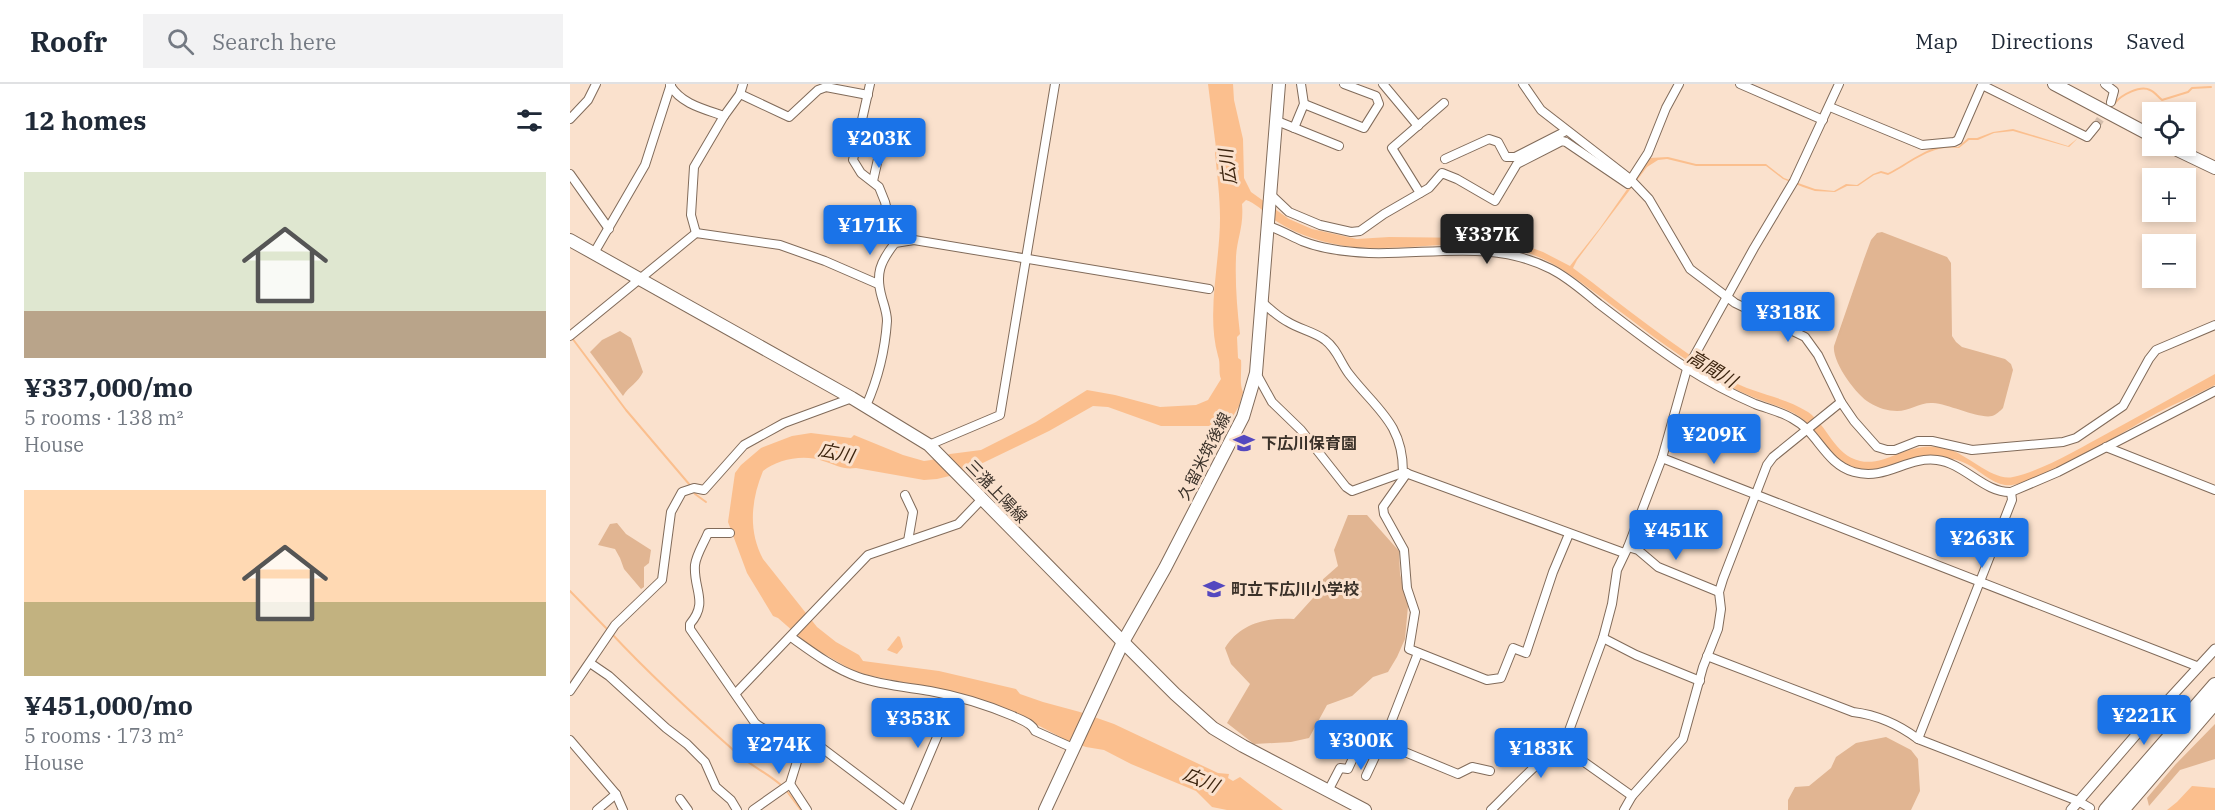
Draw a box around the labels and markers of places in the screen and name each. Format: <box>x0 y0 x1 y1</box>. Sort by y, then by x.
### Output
pin: ¥203K <box>837 118 921 169</box>
pin: ¥171K <box>828 205 912 256</box>
pin: ¥337K <box>1445 214 1529 265</box>
pin: ¥318K <box>1746 292 1830 343</box>
pin: ¥209K <box>1672 414 1756 465</box>
school or university icon: 下広川保育園 <box>1232 431 1256 455</box>
place label: 下広川保育園 <box>1261 433 1357 453</box>
pin: ¥451K <box>1634 510 1718 561</box>
pin: ¥263K <box>1940 518 2024 569</box>
school or university icon: 町立下広川小学校 <box>1202 577 1226 601</box>
place label: 町立下広川小学校 <box>1231 579 1359 599</box>
pin: ¥221K <box>2102 695 2186 746</box>
pin: ¥353K <box>876 698 960 749</box>
pin: ¥300K <box>1319 720 1403 771</box>
pin: ¥274K <box>737 724 821 775</box>
pin: ¥183K <box>1499 728 1583 779</box>

